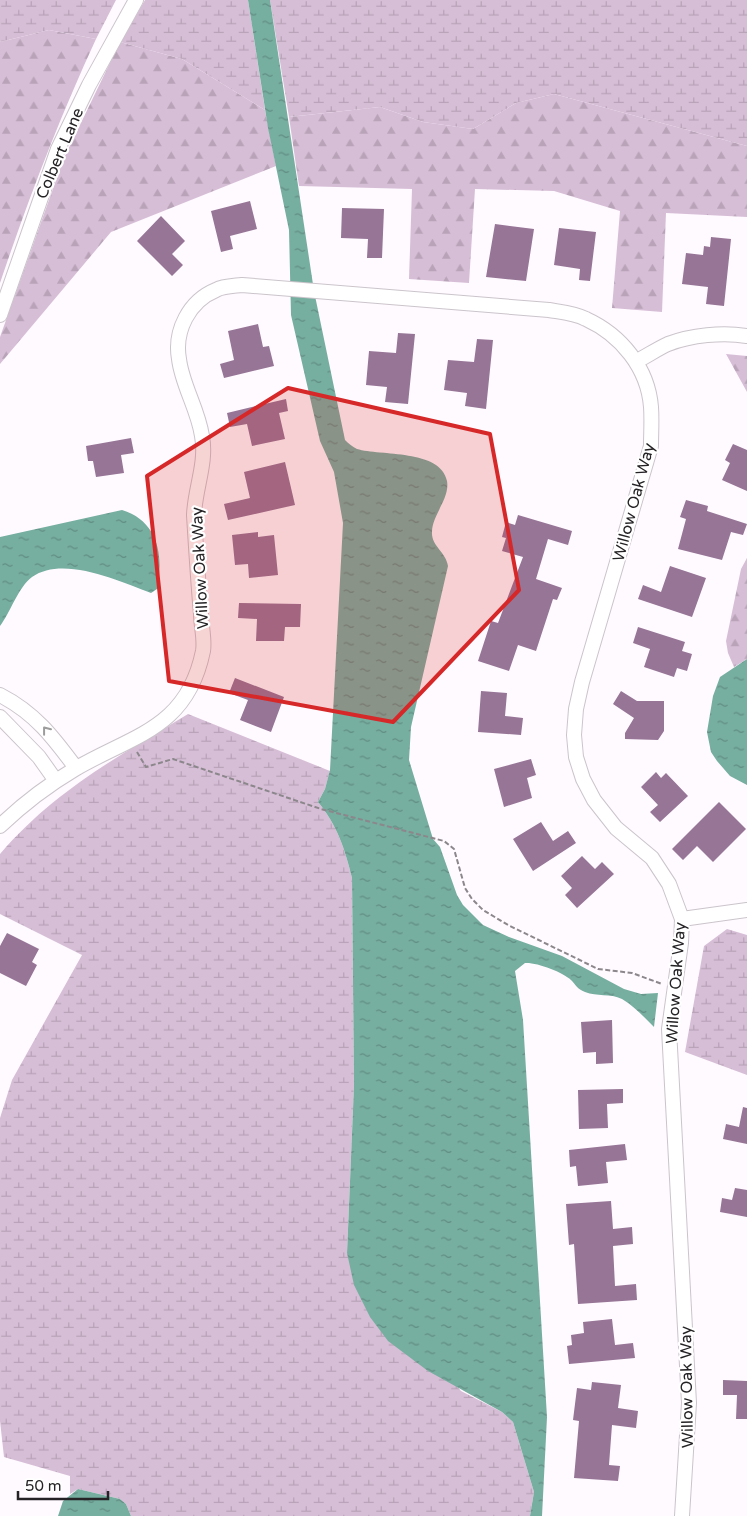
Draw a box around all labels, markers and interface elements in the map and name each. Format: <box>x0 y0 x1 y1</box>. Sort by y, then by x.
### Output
street label: Colbert Lane <box>32 105 88 202</box>
street label: Willow Oak Way <box>609 440 660 564</box>
street label: Willow Oak Way <box>187 506 213 629</box>
one-way arrow <box>42 726 51 735</box>
street label: Willow Oak Way <box>662 921 690 1045</box>
street label: Willow Oak Way <box>676 1325 698 1448</box>
scale bar <box>18 1468 108 1500</box>
text: 50 m <box>25 1477 62 1495</box>

